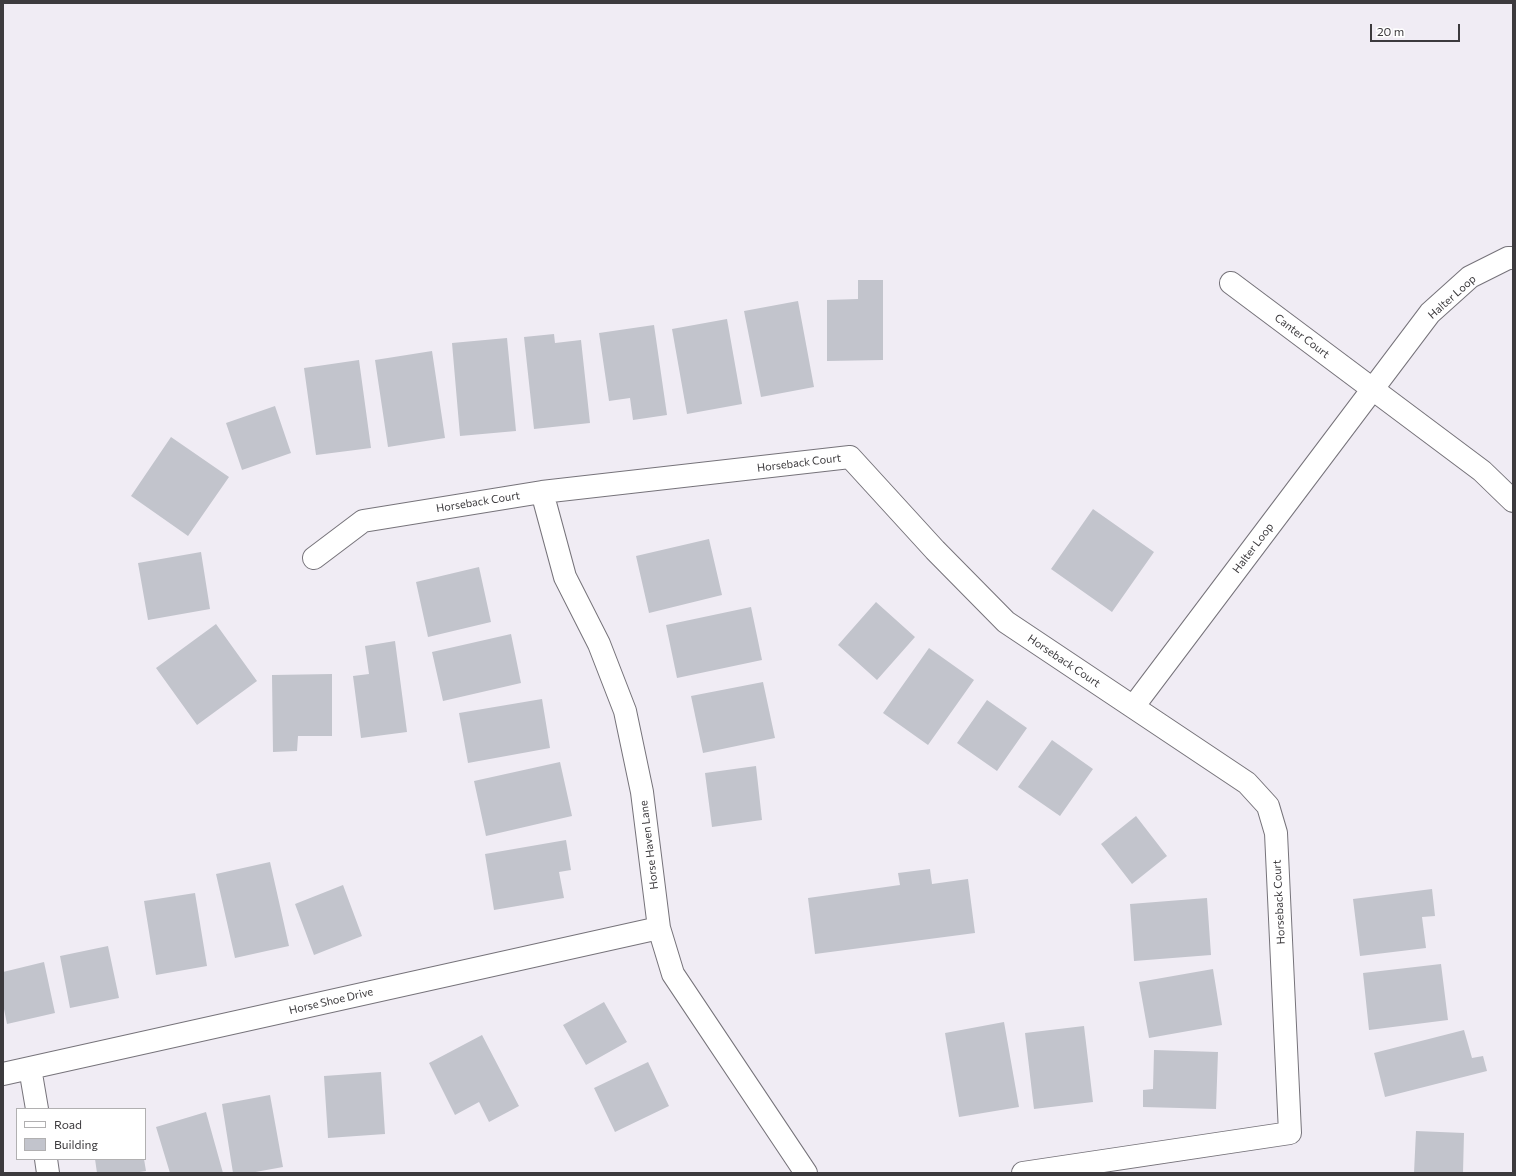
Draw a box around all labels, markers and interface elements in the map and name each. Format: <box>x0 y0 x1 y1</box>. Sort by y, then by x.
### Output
scale bar <box>1372 16 1462 42</box>
text: 20 m <box>1377 24 1404 38</box>
street label: Halter Loop <box>1425 272 1479 322</box>
street label: Canter Court <box>1272 311 1332 361</box>
street label: Horseback Court <box>756 451 842 475</box>
street label: Horseback Court <box>435 489 521 515</box>
street label: Halter Loop <box>1230 520 1276 576</box>
street label: Horseback Court <box>1025 632 1103 690</box>
street label: Horse Haven Lane <box>637 800 661 890</box>
street label: Horseback Court <box>1270 859 1288 945</box>
street label: Horse Shoe Drive <box>288 985 374 1017</box>
legend <box>16 1108 146 1160</box>
text: Road <box>54 1117 82 1131</box>
text: Building <box>54 1137 98 1151</box>

